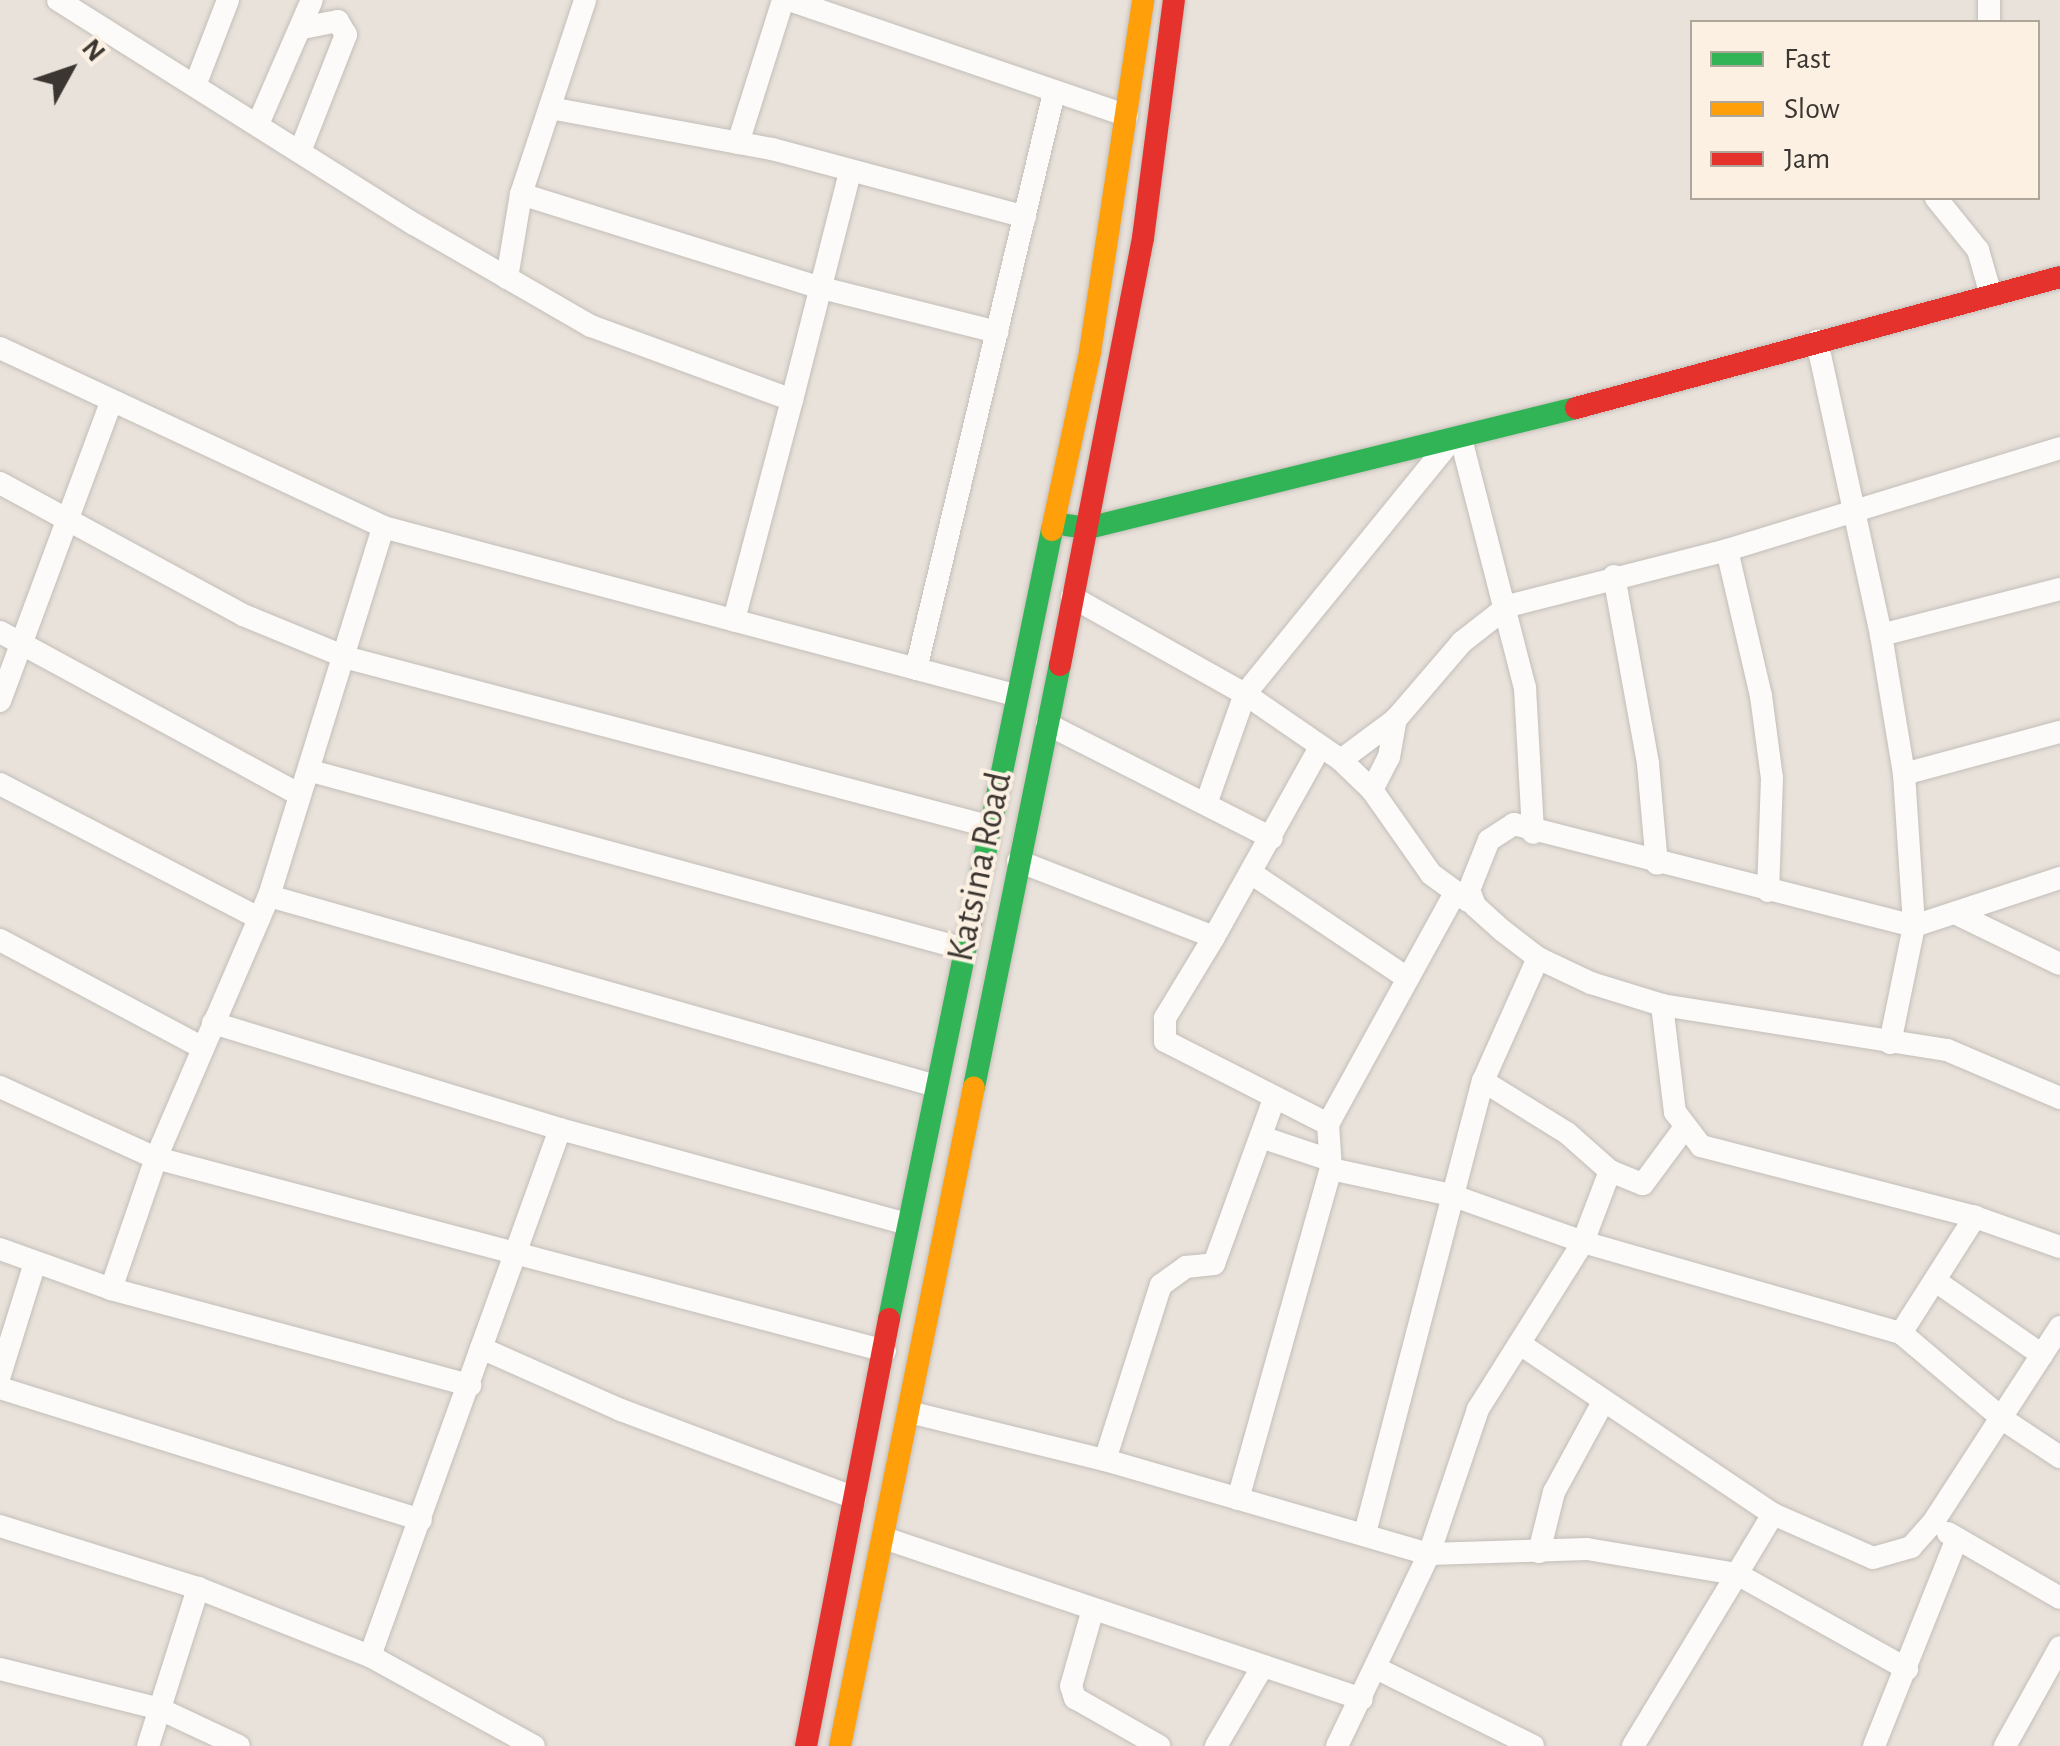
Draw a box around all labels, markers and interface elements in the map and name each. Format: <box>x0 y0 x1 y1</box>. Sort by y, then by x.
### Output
north arrow <box>20 20 120 120</box>
legend <box>1690 20 2040 200</box>
text: N <box>76 34 110 67</box>
text: Fast <box>1784 44 1831 74</box>
text: Slow <box>1784 94 1840 124</box>
text: Jam <box>1784 144 1830 174</box>
street label: Katsina Road <box>939 768 1023 966</box>

